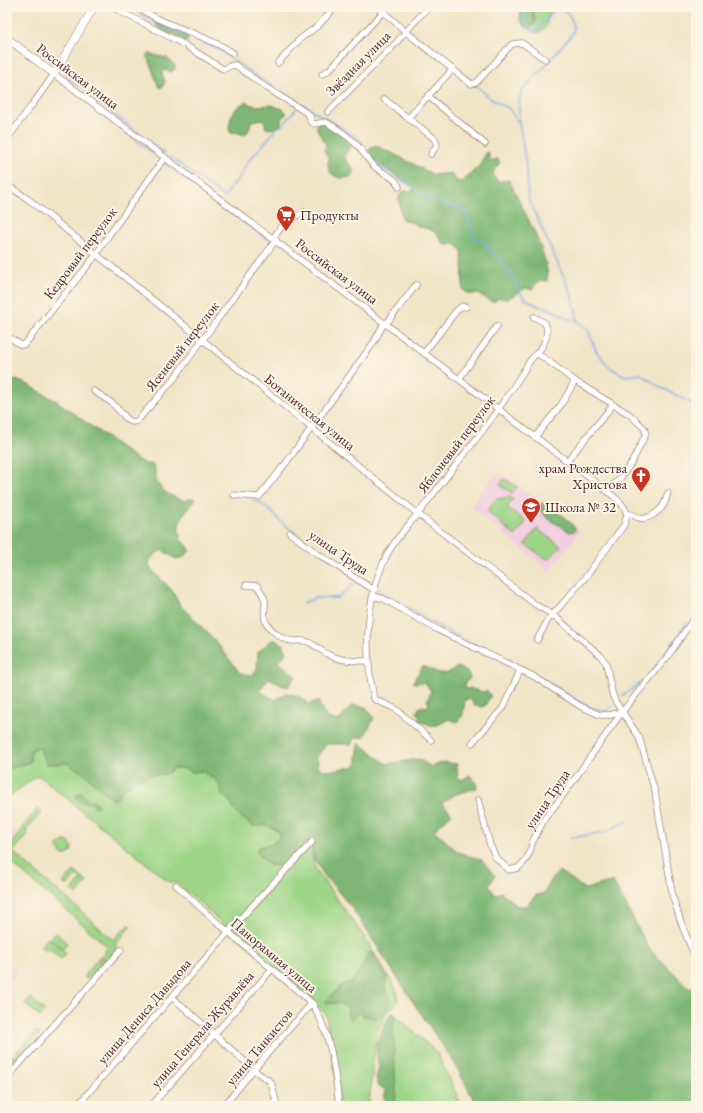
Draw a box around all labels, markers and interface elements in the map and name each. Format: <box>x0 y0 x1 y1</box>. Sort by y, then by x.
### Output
street label: Звёздная улица <box>322 26 395 99</box>
street label: Российская улица <box>33 39 123 113</box>
street label: Кедровый переулок <box>39 203 121 303</box>
supermarket icon: Продукты <box>275 204 297 232</box>
place label: Продукты <box>300 206 359 224</box>
street label: Российская улица <box>292 234 382 308</box>
street label: Ясеневый переулок <box>141 297 223 395</box>
street label: Ботаническая улица <box>261 370 360 455</box>
street label: Яблоневый переулок <box>413 391 499 497</box>
place label: храм Рождества Христова <box>539 459 627 493</box>
church icon: храм Рождества Христова <box>630 465 652 493</box>
school or university icon: Школа № 32 <box>520 496 542 524</box>
place label: Школа № 32 <box>545 498 616 516</box>
street label: улица Труда <box>306 525 373 579</box>
street label: улица Труда <box>520 765 574 832</box>
street label: Панорамная улица <box>227 914 321 997</box>
street label: улица Дениса Давыдова <box>93 954 195 1068</box>
street label: улица Генерала Журавлёва <box>146 967 258 1091</box>
street label: улица Танкистов <box>222 1005 296 1089</box>

